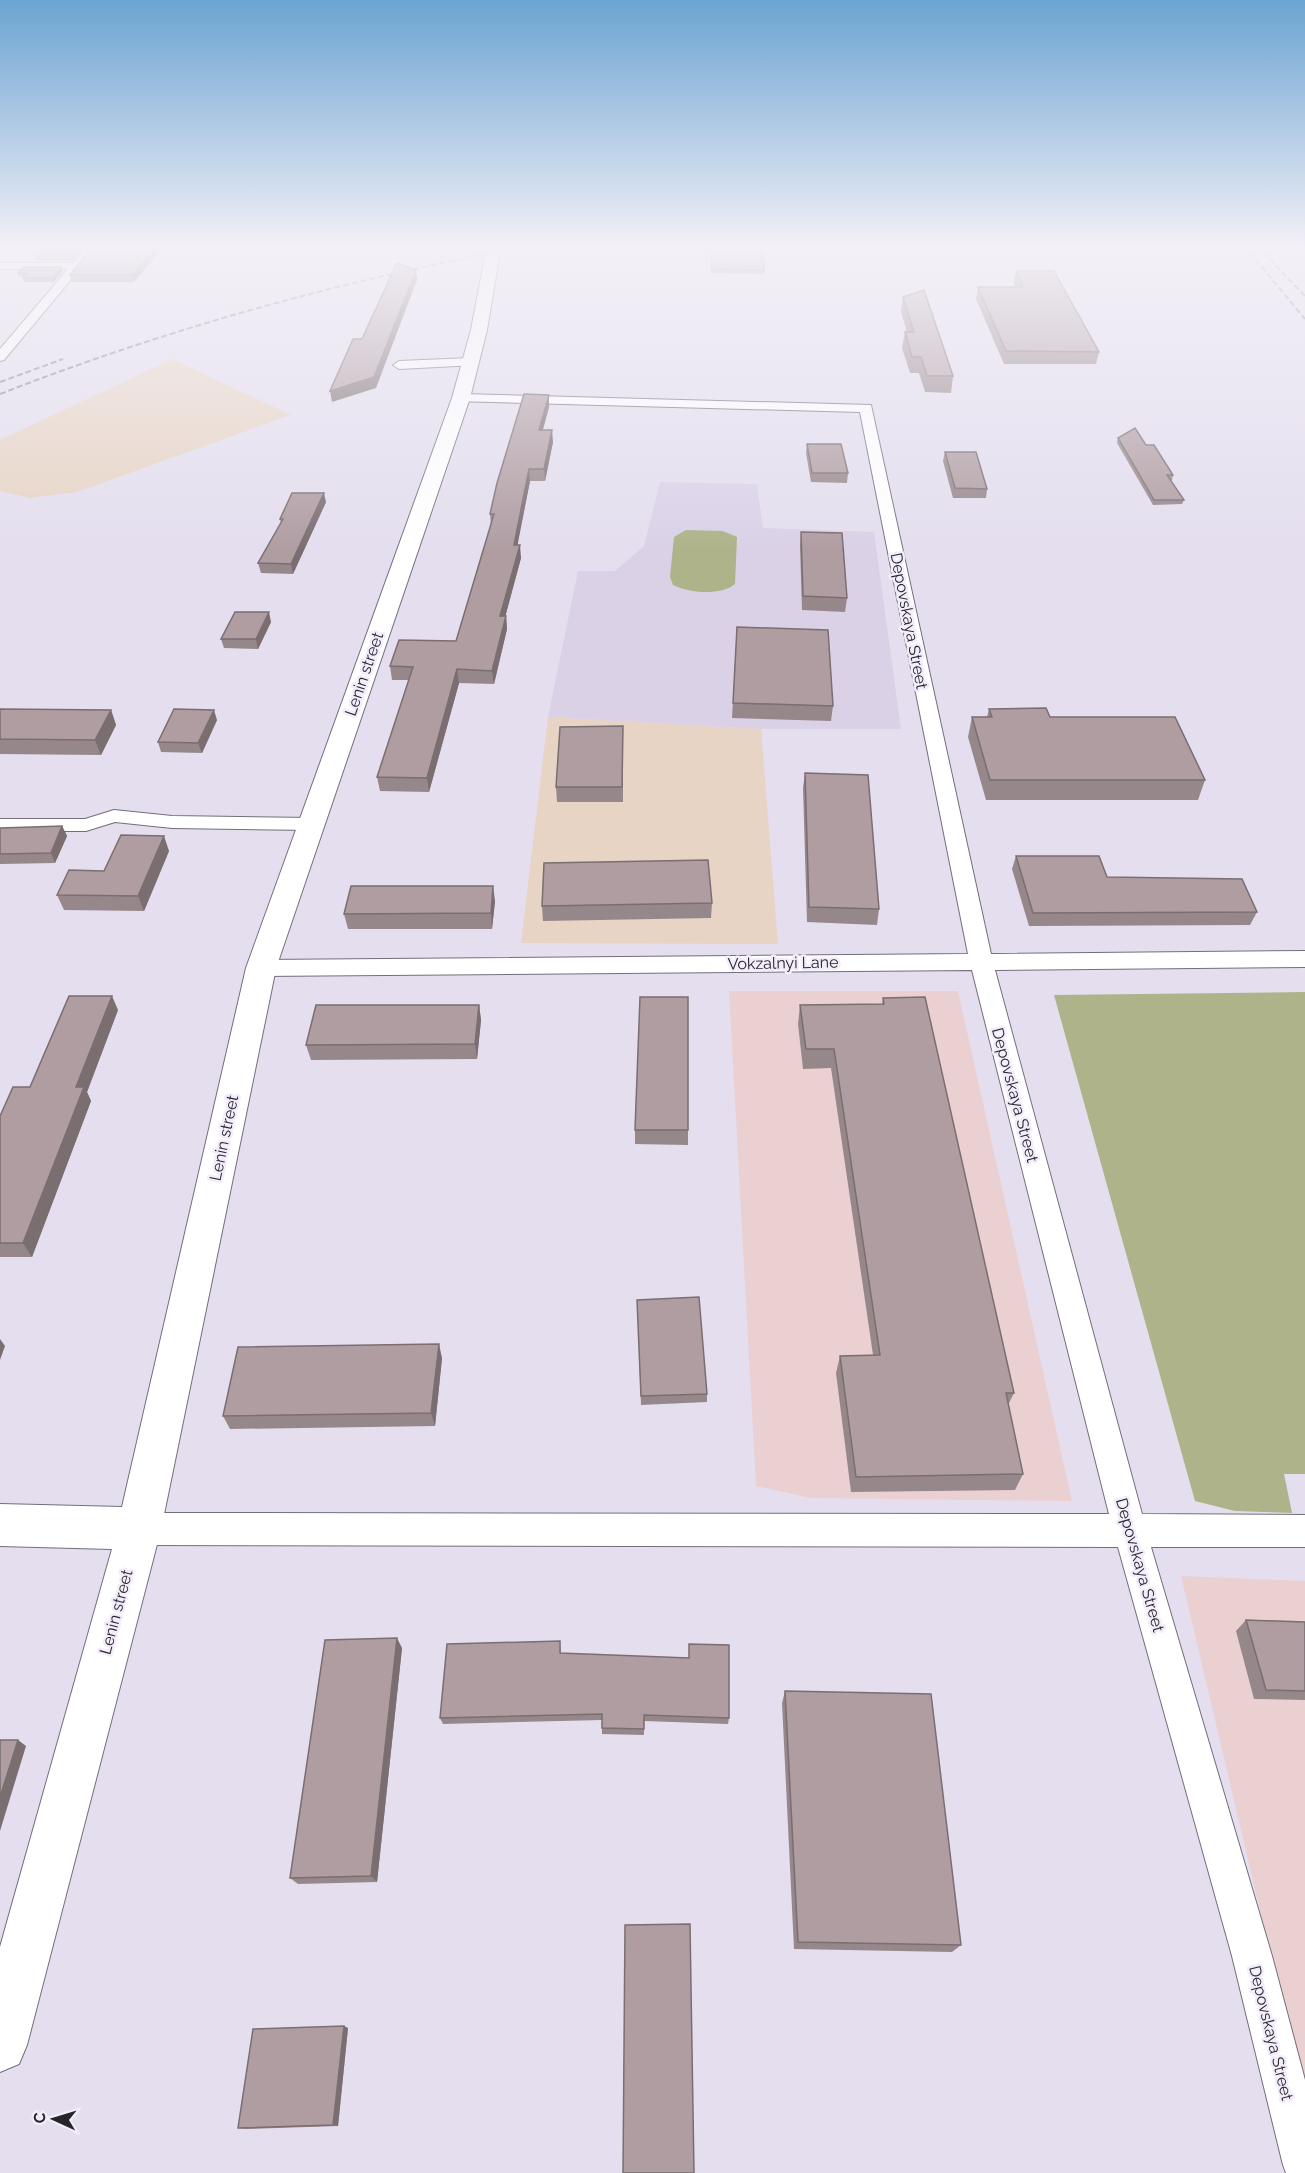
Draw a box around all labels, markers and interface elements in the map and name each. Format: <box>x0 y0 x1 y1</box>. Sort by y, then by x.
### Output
street label: Depovskaya Street <box>886 551 932 691</box>
street label: Lenin street <box>341 629 387 718</box>
street label: Vokzalnyi Lane <box>727 953 839 973</box>
street label: Depovskaya Street <box>988 1026 1042 1165</box>
street label: Lenin street <box>206 1093 242 1183</box>
street label: Depovskaya Street <box>1112 1496 1168 1635</box>
street label: Lenin street <box>96 1567 137 1657</box>
street label: Depovskaya Street <box>1245 1964 1297 2103</box>
north arrow <box>24 2089 84 2149</box>
text: С <box>30 2112 49 2124</box>

